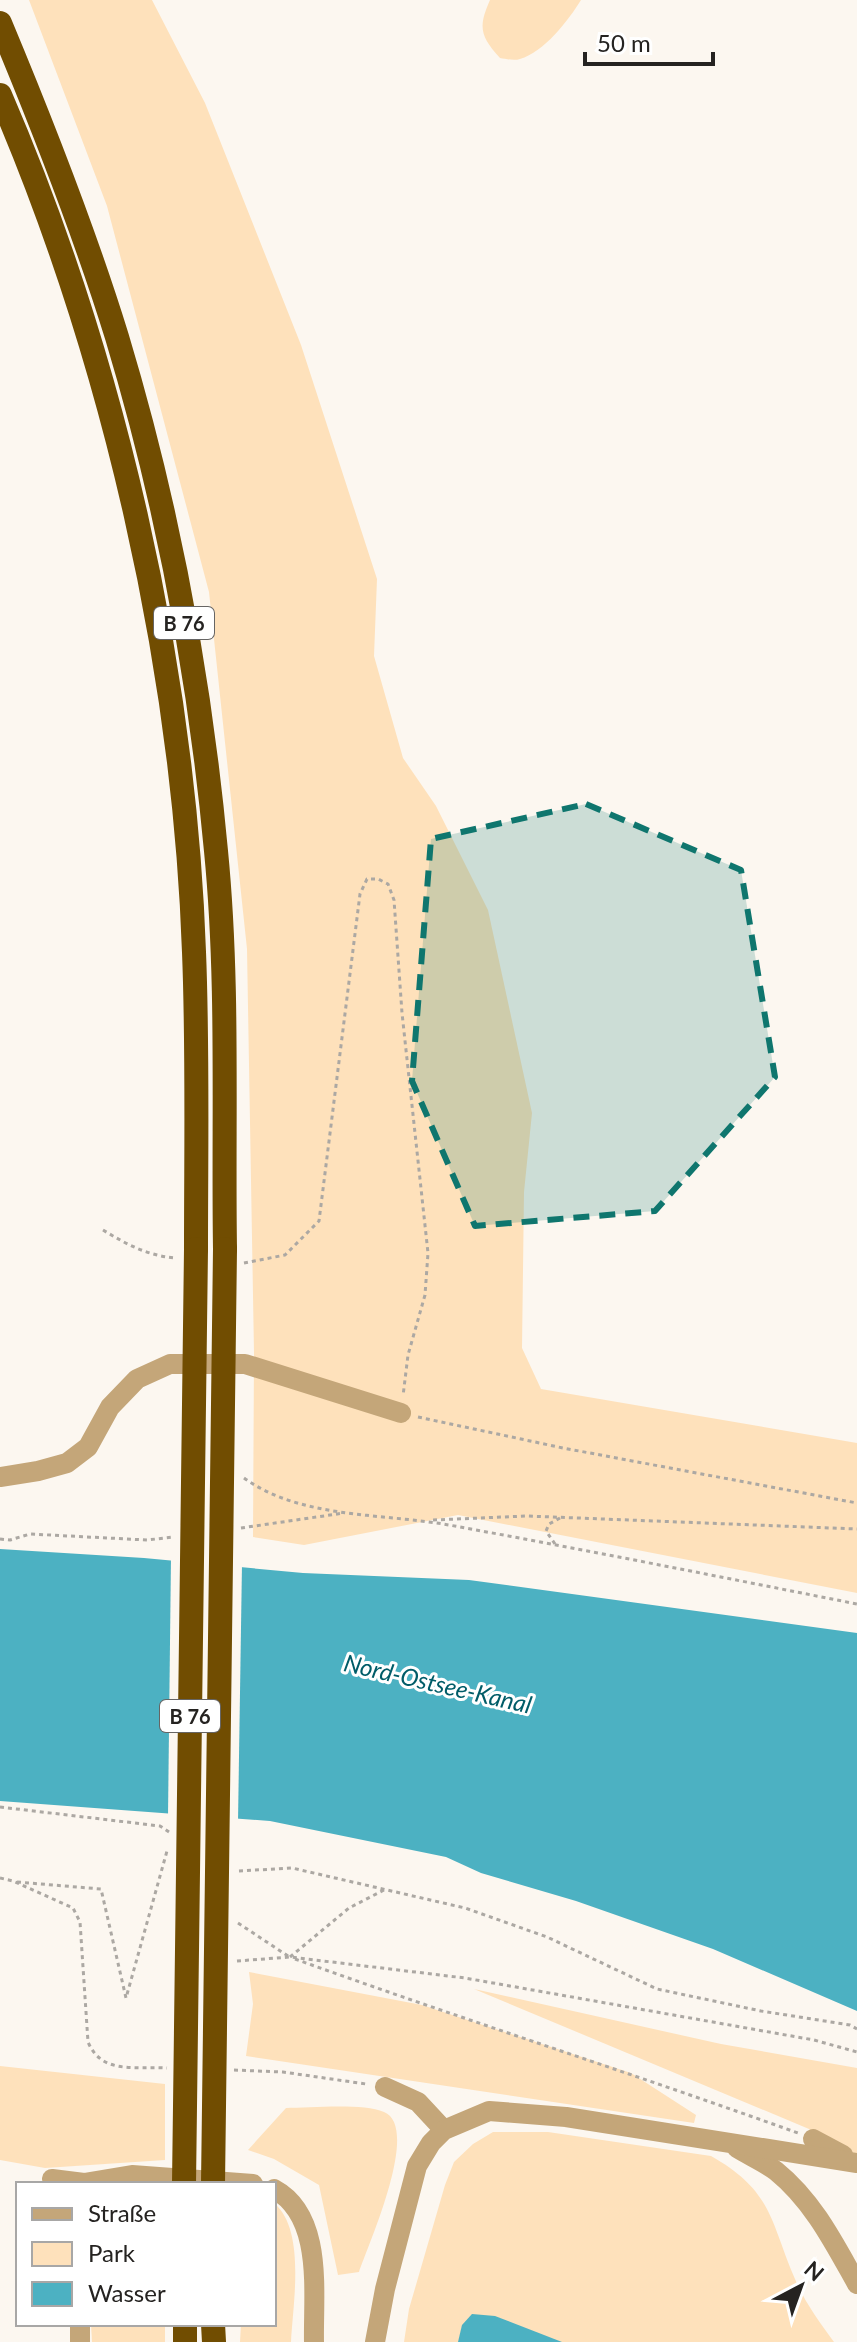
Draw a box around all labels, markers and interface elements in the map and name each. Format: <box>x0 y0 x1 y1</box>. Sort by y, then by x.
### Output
scale bar <box>585 16 713 66</box>
text: 50 m <box>597 28 651 57</box>
road number: B 76 <box>154 607 214 639</box>
water label: Nord-Ostsee-Kanal <box>341 1647 535 1719</box>
road number: B 76 <box>160 1700 220 1732</box>
legend <box>16 2182 276 2326</box>
text: Straße <box>88 2198 156 2227</box>
text: Park <box>88 2238 136 2267</box>
north arrow <box>761 2246 841 2326</box>
text: N <box>799 2255 830 2286</box>
text: Wasser <box>88 2278 166 2307</box>

